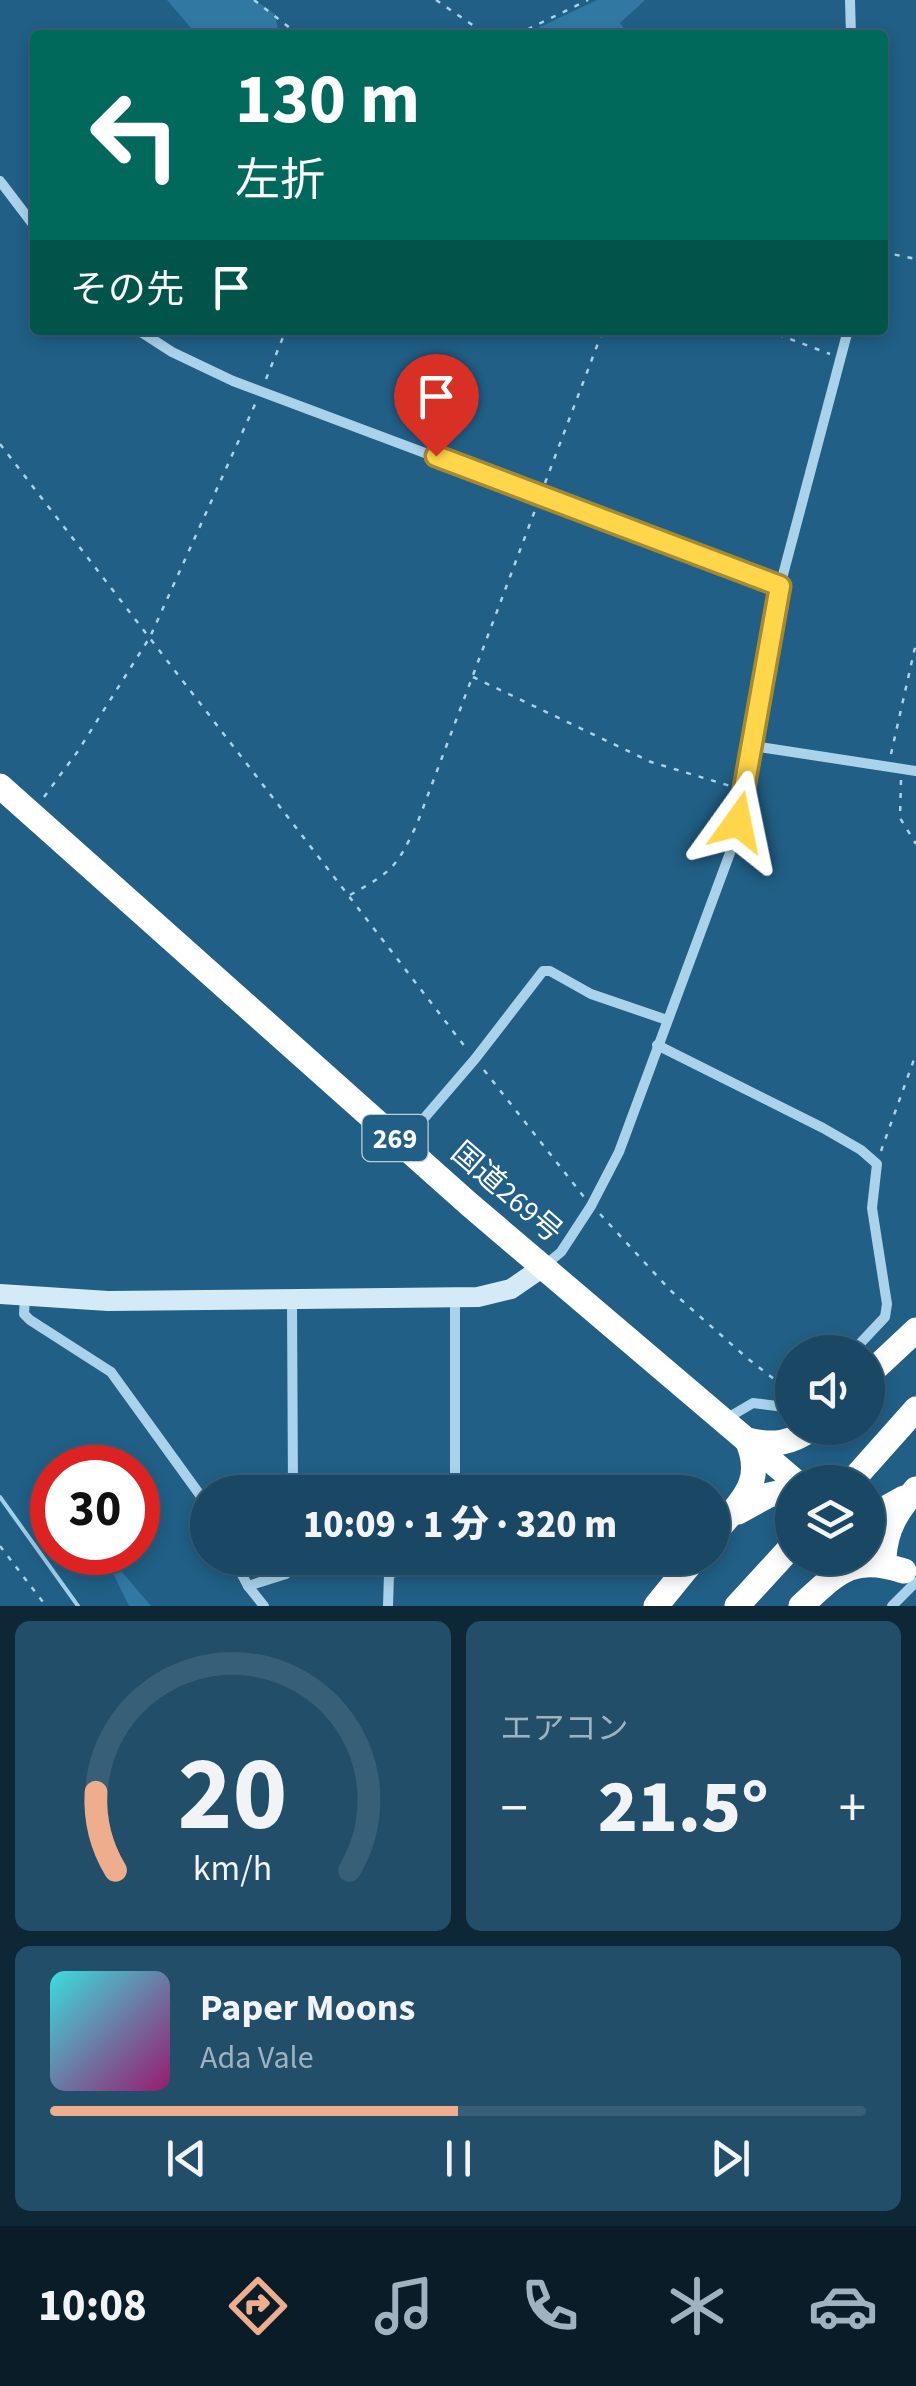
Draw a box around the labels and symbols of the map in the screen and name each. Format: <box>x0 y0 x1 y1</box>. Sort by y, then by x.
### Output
pin <box>394 354 479 457</box>
position arrow <box>686 770 790 874</box>
road number: 269 <box>362 1115 428 1161</box>
street label: 国道269号 <box>442 1132 572 1253</box>
speed limit sign: 30 <box>30 1445 160 1575</box>

